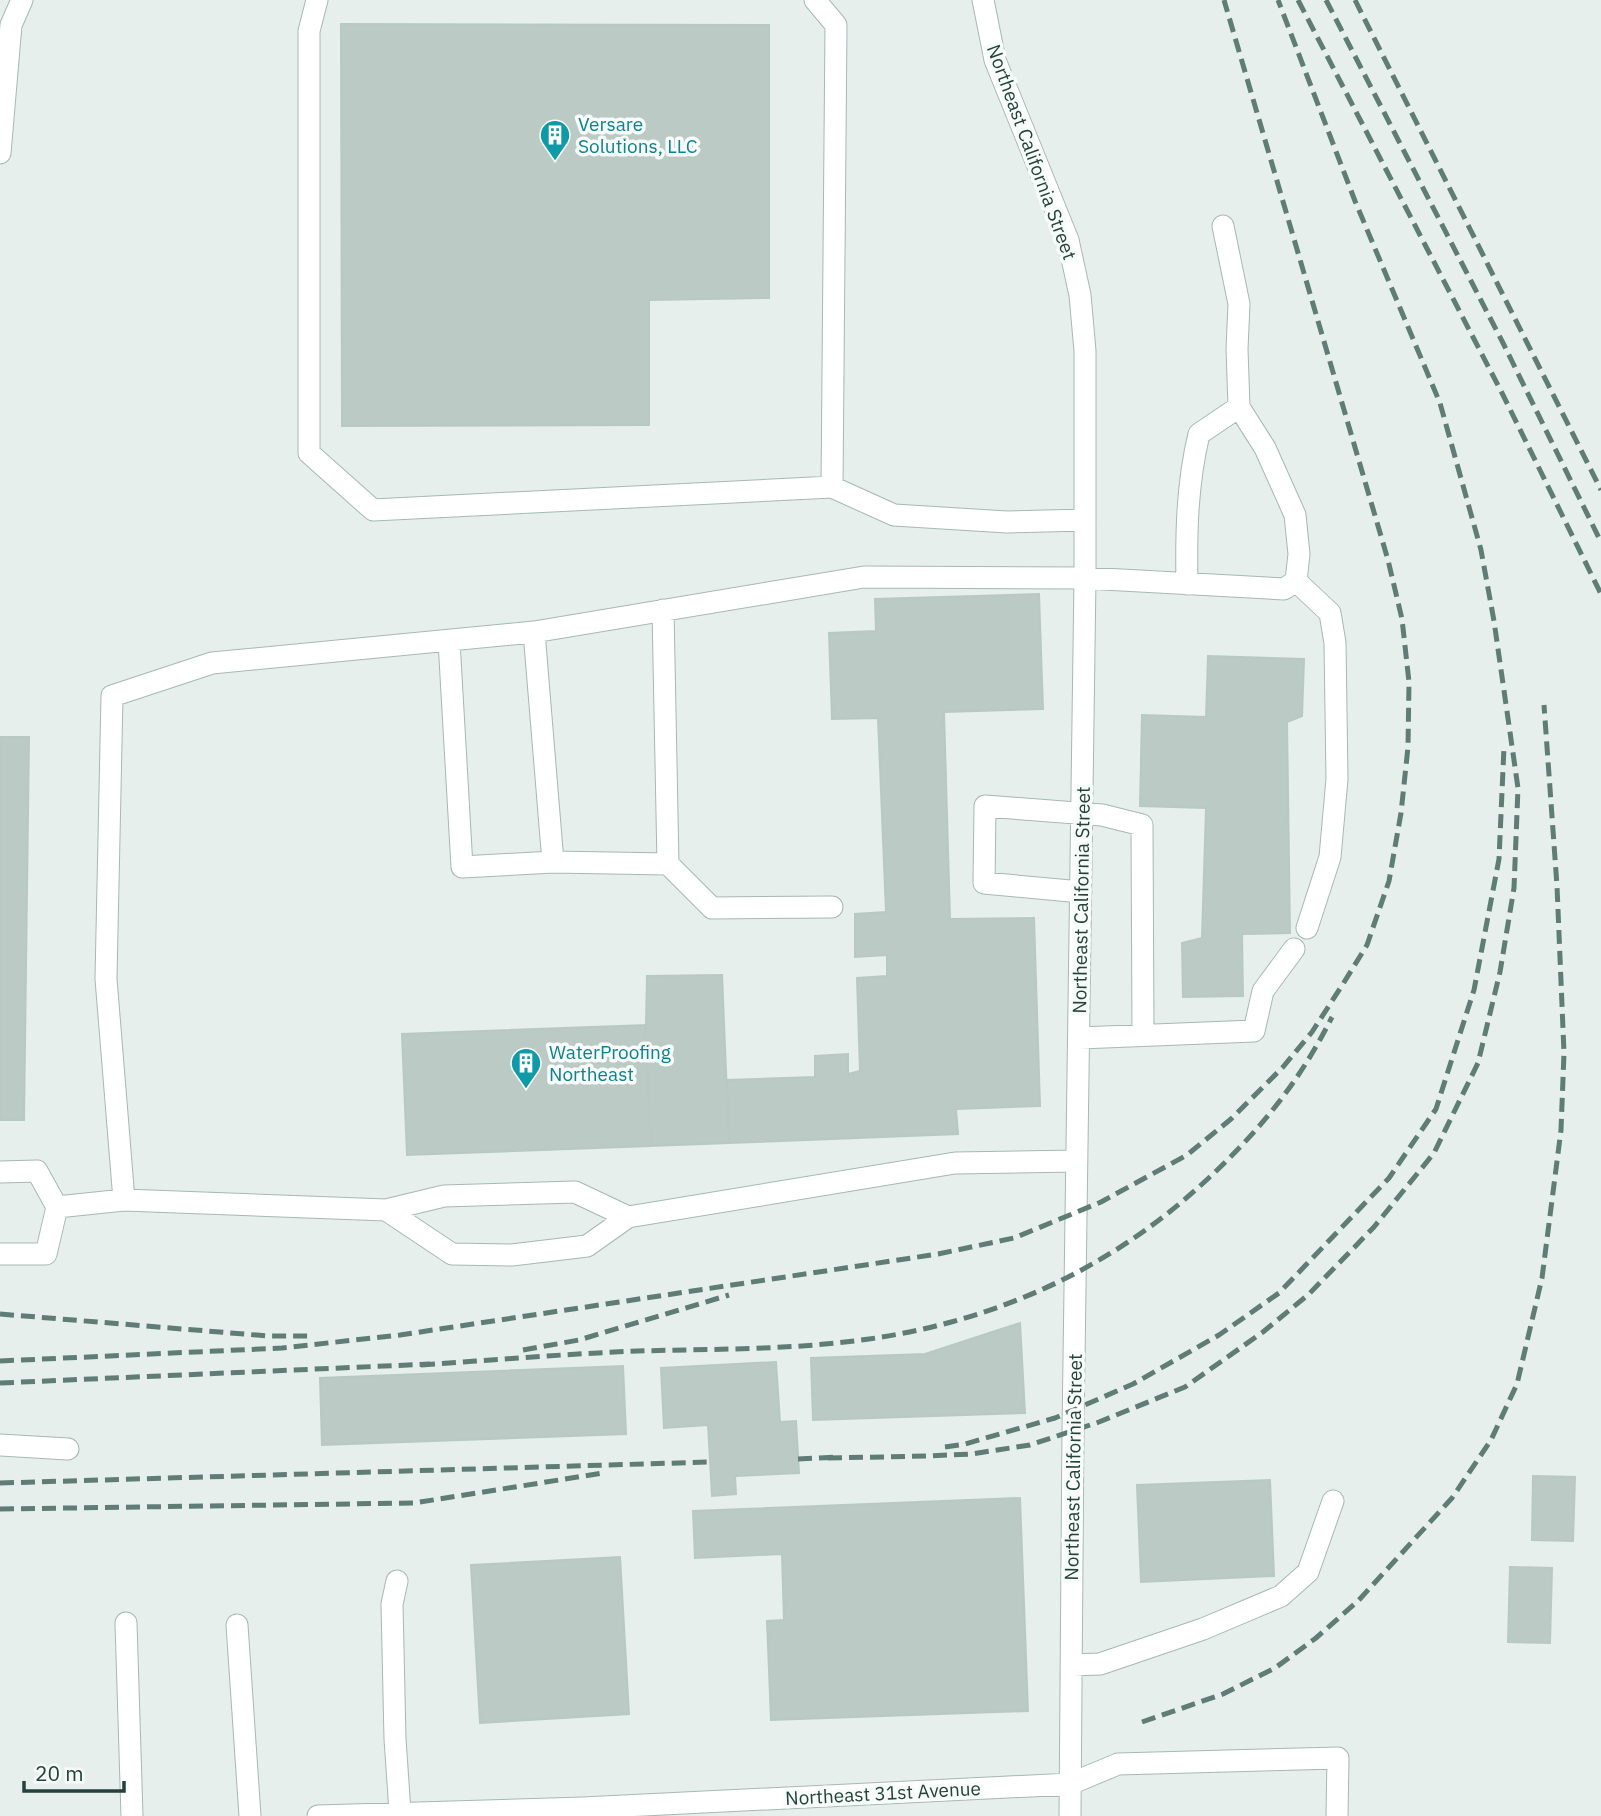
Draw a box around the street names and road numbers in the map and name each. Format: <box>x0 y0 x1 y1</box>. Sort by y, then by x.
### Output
street label: Northeast California Street <box>982 41 1082 263</box>
street label: Northeast California Street <box>1067 786 1095 1014</box>
street label: Northeast California Street <box>1059 1353 1087 1581</box>
street label: Northeast 31st Avenue <box>785 1776 981 1810</box>

